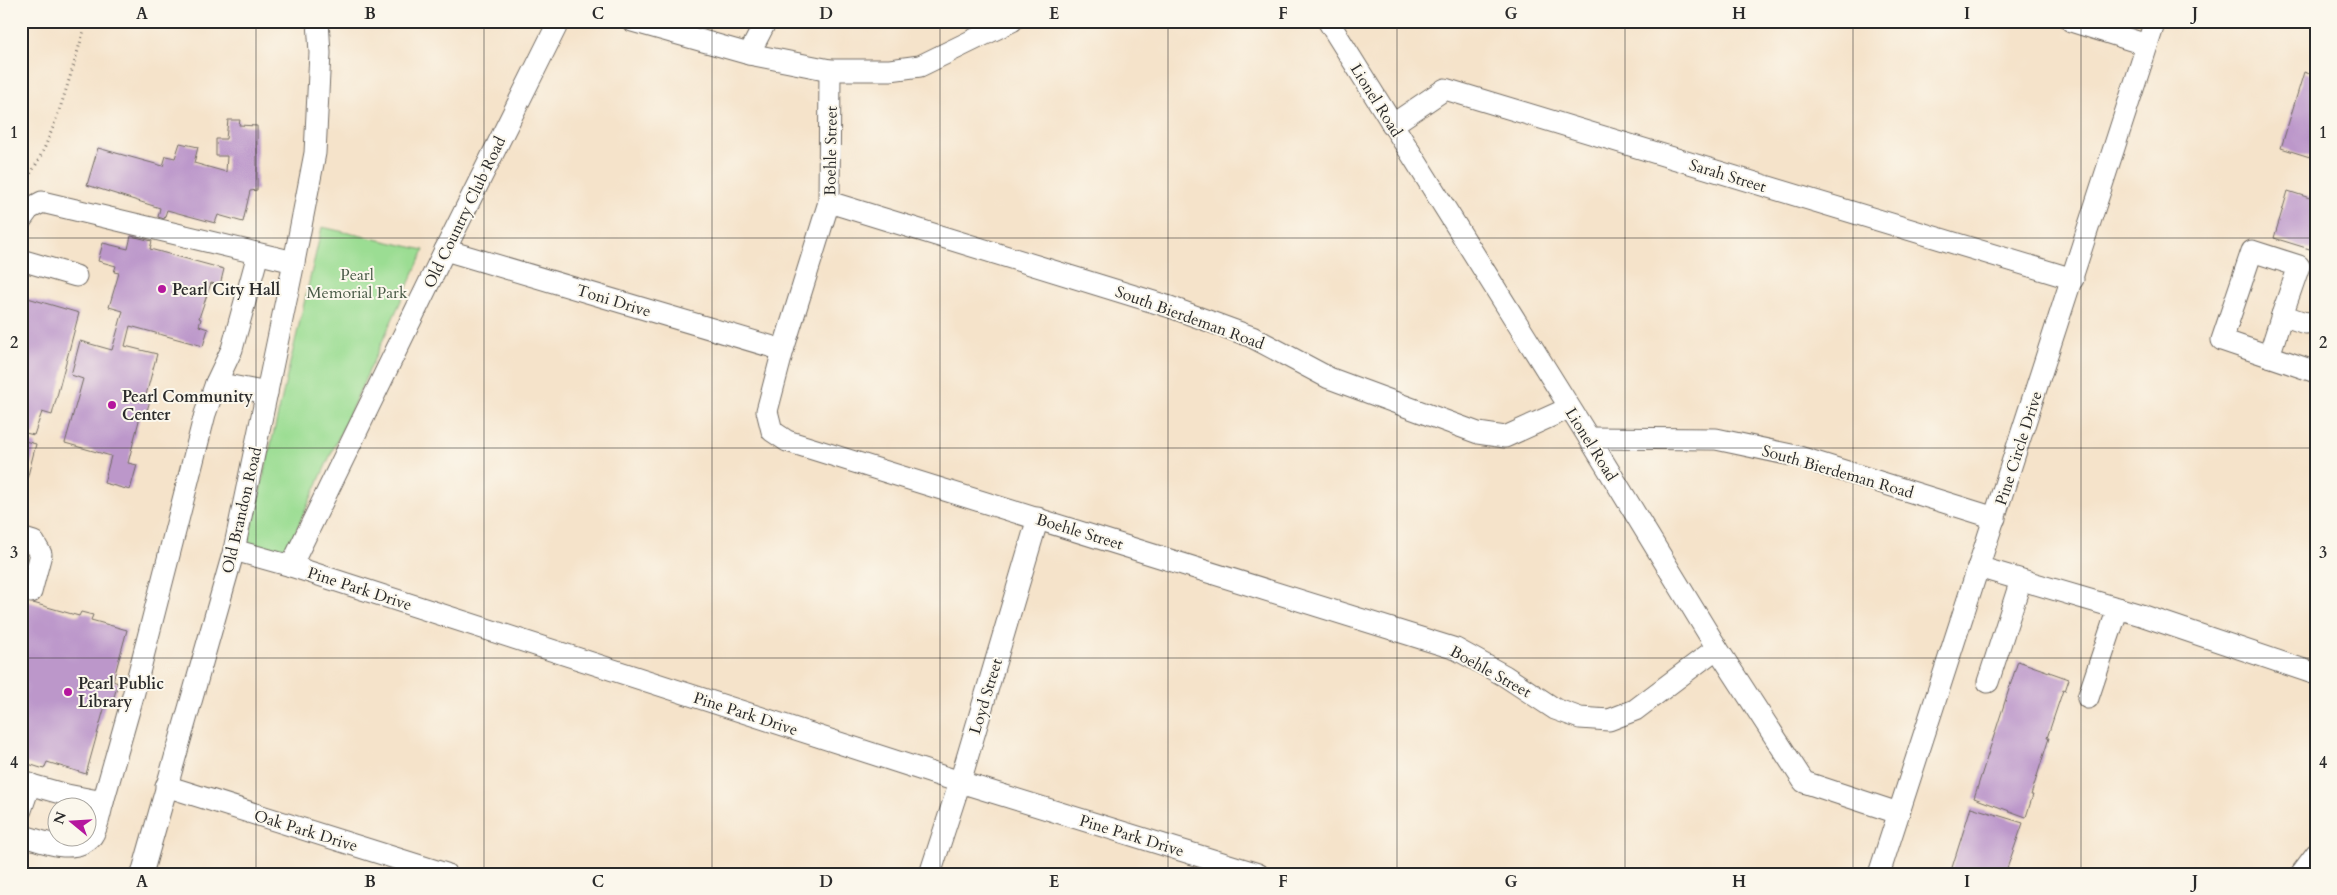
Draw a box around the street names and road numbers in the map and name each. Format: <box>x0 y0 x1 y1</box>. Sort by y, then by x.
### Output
street label: Lionel Road <box>1345 60 1408 142</box>
street label: Boehle Street <box>819 106 843 196</box>
street label: Old Country Club Road <box>419 132 511 292</box>
street label: Sarah Street <box>1687 154 1769 198</box>
street label: Toni Drive <box>574 279 654 323</box>
street label: South Bierdeman Road <box>1112 281 1268 355</box>
street label: Pine Circle Drive <box>1990 388 2048 508</box>
street label: Lionel Road <box>1560 404 1623 486</box>
street label: South Bierdeman Road <box>1759 440 1917 504</box>
street label: Old Brandon Road <box>217 444 267 576</box>
street label: Boehle Street <box>1034 508 1126 556</box>
street label: Pine Park Drive <box>305 562 415 616</box>
street label: Boehle Street <box>1446 641 1535 703</box>
street label: Loyd Street <box>964 656 1008 737</box>
street label: Pine Park Drive <box>691 687 801 741</box>
street label: Oak Park Drive <box>251 805 360 857</box>
street label: Pine Park Drive <box>1077 810 1187 862</box>

